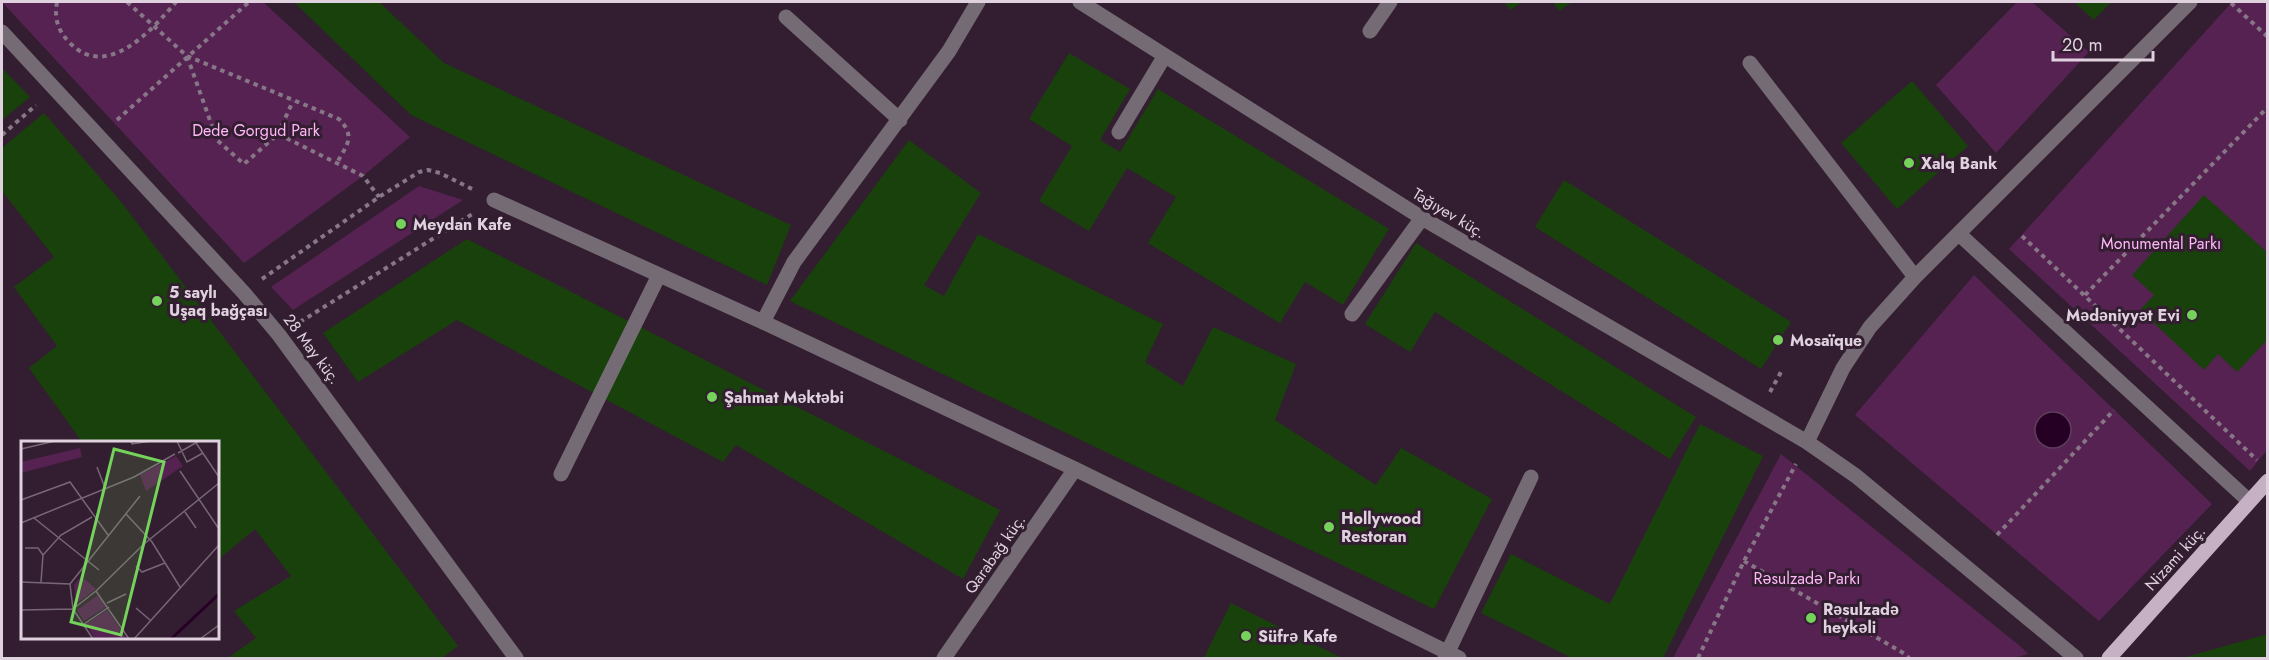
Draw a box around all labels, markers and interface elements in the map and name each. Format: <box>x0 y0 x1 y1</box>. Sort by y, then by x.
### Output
scale bar <box>2053 24 2154 62</box>
text: 20 m <box>2062 32 2102 58</box>
park label: Dede Gorgud Park <box>192 119 321 142</box>
place label: Xalq Bank <box>1921 152 1998 175</box>
marker: Xalq Bank <box>1902 156 1916 170</box>
street label: Tağıyev küç. <box>1408 182 1490 244</box>
place label: Meydan Kafe <box>413 213 512 236</box>
marker: Meydan Kafe <box>394 217 408 231</box>
park label: Monumental Parkı <box>2101 232 2221 255</box>
place label: 5 saylı Uşaq bağçası <box>169 281 267 322</box>
marker: 5 saylı Uşaq bağçası <box>150 294 164 308</box>
place label: Mədəniyyət Evi <box>2066 304 2180 327</box>
marker: Mədəniyyət Evi <box>2185 308 2199 322</box>
street label: 28 May küç. <box>278 309 346 389</box>
place label: Mosaïque <box>1790 329 1862 352</box>
marker: Mosaïque <box>1771 333 1785 347</box>
place label: Şahmat Məktəbi <box>724 386 844 409</box>
marker: Şahmat Məktəbi <box>705 390 719 404</box>
inset map <box>21 441 219 639</box>
place label: Hollywood Restoran <box>1341 507 1421 548</box>
street label: Qarabağ küç. <box>959 510 1031 598</box>
marker: Hollywood Restoran <box>1322 520 1336 534</box>
street label: Nizami küç. <box>2139 520 2211 596</box>
park label: Rəsulzadə Parkı <box>1754 567 1860 590</box>
place label: Rəsulzadə heykəli <box>1823 598 1899 639</box>
marker: Rəsulzadə heykəli <box>1804 611 1818 625</box>
place label: Süfrə Kafe <box>1258 625 1337 648</box>
marker: Süfrə Kafe <box>1239 629 1253 643</box>

